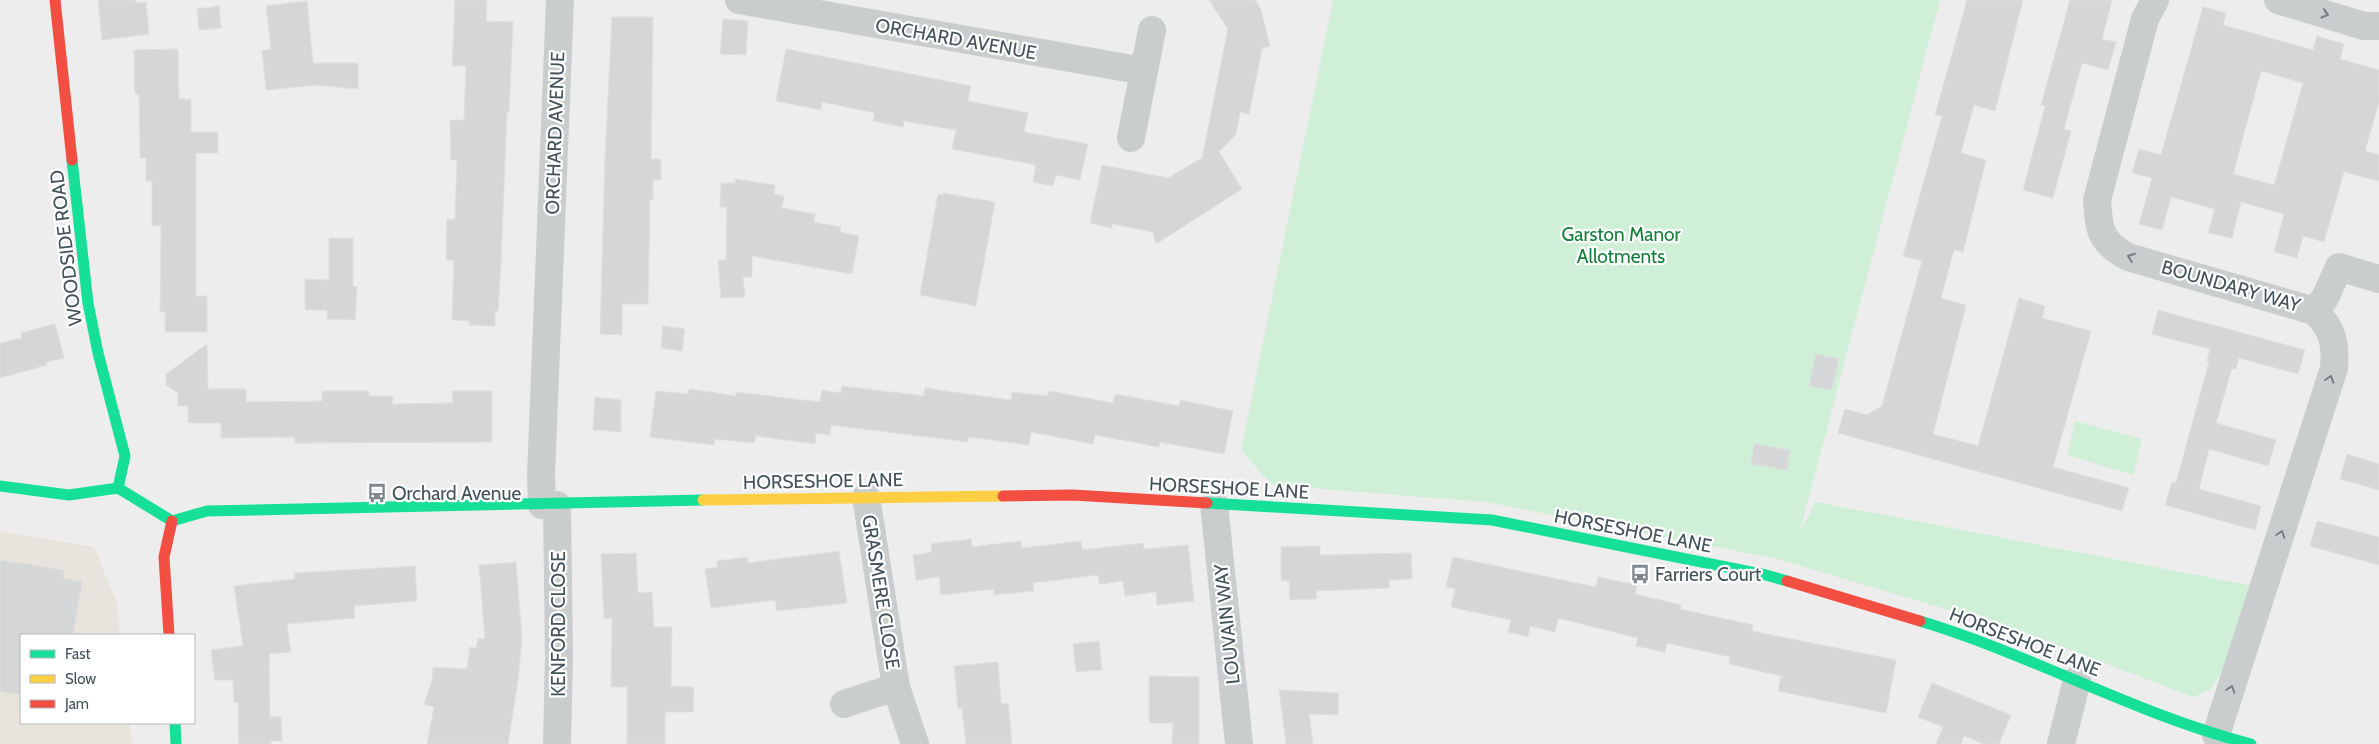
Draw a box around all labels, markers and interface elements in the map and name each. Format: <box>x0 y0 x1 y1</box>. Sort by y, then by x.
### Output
one-way arrow <box>2320 9 2329 19</box>
street label: ORCHARD AVENUE <box>874 14 1038 64</box>
street label: ORCHARD AVENUE <box>541 51 569 215</box>
street label: WOODSIDE ROAD <box>45 169 87 327</box>
park label: Garston Manor Allotments <box>1562 223 1680 268</box>
one-way arrow <box>2127 253 2136 263</box>
street label: BOUNDARY WAY <box>2159 255 2303 317</box>
one-way arrow <box>2325 376 2335 384</box>
street label: HORSESHOE LANE <box>743 468 903 494</box>
street label: HORSESHOE LANE <box>1148 472 1310 504</box>
bus stop icon: Orchard Avenue <box>366 482 388 504</box>
place label: Orchard Avenue <box>392 482 521 505</box>
street label: HORSESHOE LANE <box>1552 504 1714 558</box>
street label: GRASMERE CLOSE <box>857 513 905 671</box>
one-way arrow <box>2275 530 2285 539</box>
street label: KENFORD CLOSE <box>547 551 570 697</box>
street label: LOUVAIN WAY <box>1209 562 1245 685</box>
bus stop icon: Farriers Court <box>1629 563 1651 585</box>
place label: Farriers Court <box>1655 563 1762 586</box>
street label: HORSESHOE LANE <box>1946 603 2104 681</box>
legend <box>20 634 195 724</box>
text: Fast <box>65 645 90 663</box>
text: Slow <box>65 670 96 688</box>
one-way arrow <box>2225 685 2235 693</box>
text: Jam <box>64 695 89 713</box>

